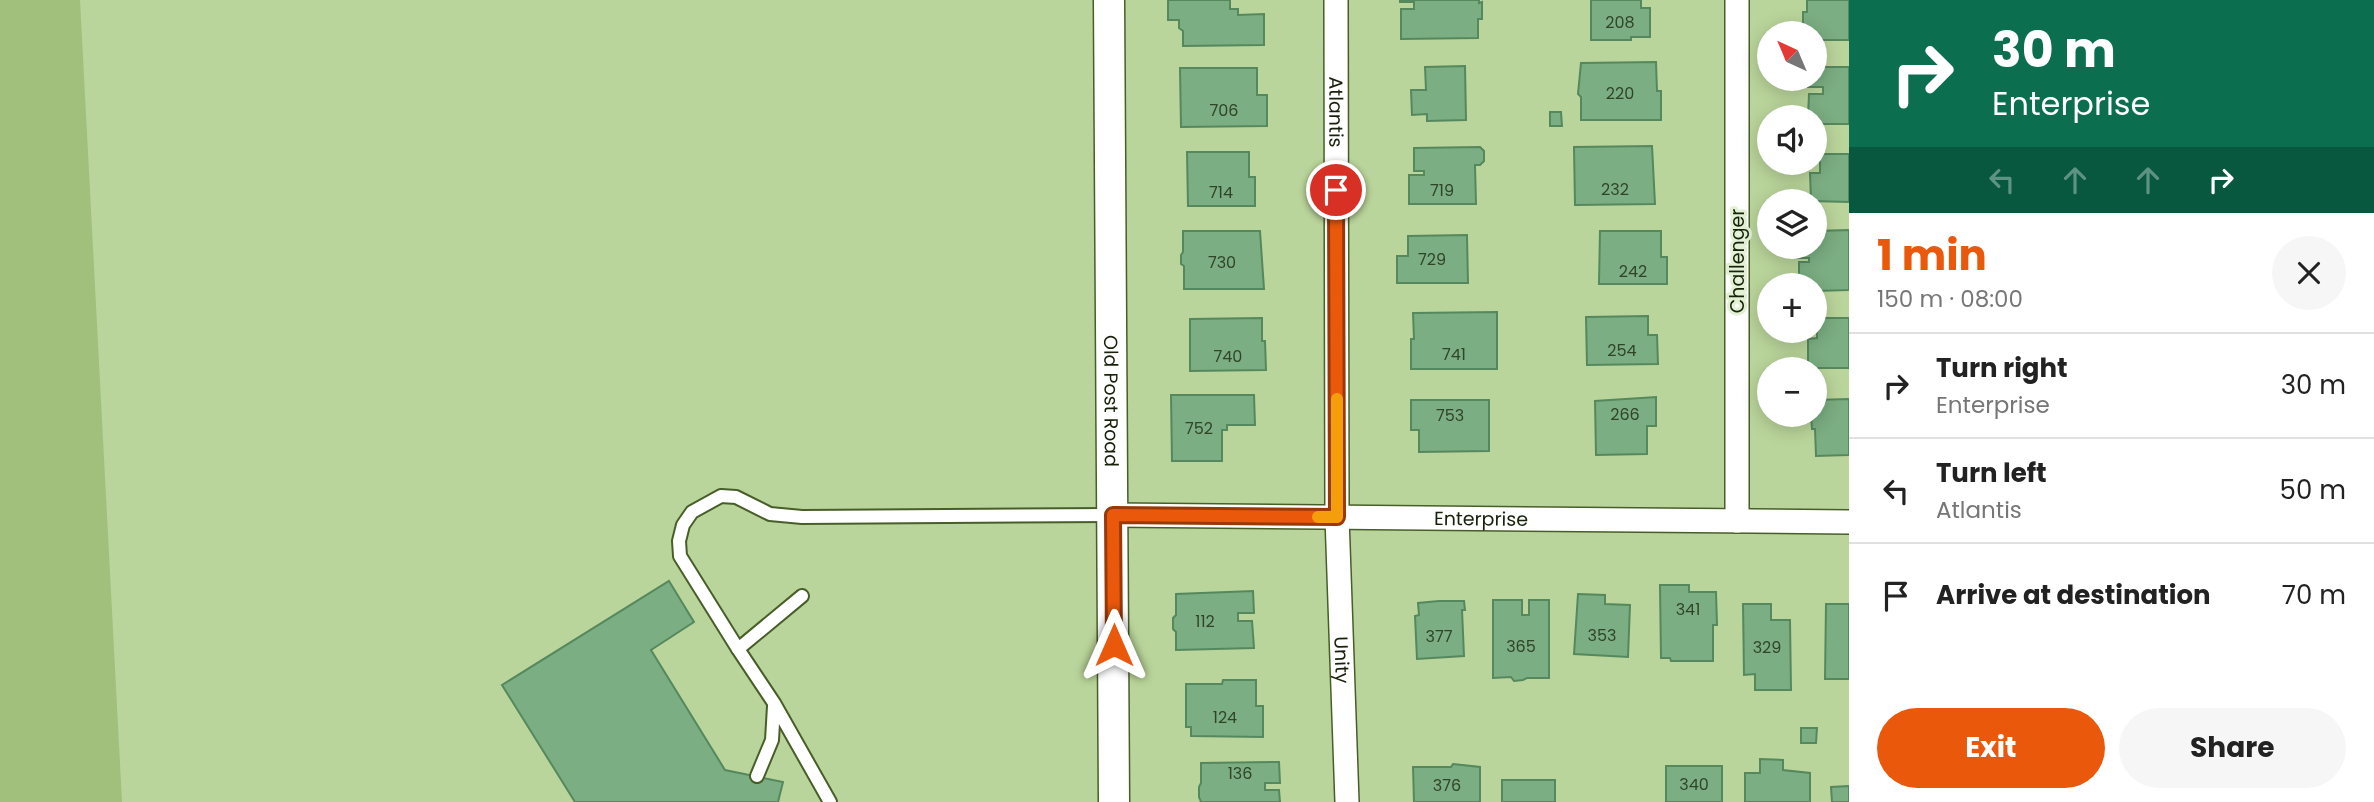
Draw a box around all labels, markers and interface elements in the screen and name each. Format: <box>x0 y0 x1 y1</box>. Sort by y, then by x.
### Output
house number: 208 <box>1605 11 1635 34</box>
text: 30 m <box>1992 16 2116 84</box>
north arrow <box>1757 21 1827 91</box>
map controls <box>1757 21 1827 427</box>
icon: right <box>1877 28 1968 119</box>
street label: Atlantis <box>1322 76 1349 148</box>
text: Enterprise <box>1992 81 2150 126</box>
house number: 220 <box>1606 82 1634 105</box>
house number: 706 <box>1210 99 1238 122</box>
button: sound <box>1757 105 1827 175</box>
pin <box>1306 160 1366 220</box>
icon: left <box>1983 161 2021 199</box>
icon: ahead <box>2056 161 2094 199</box>
icon: ahead <box>2129 161 2167 199</box>
icon: right <box>2202 161 2240 199</box>
icon: arrive <box>1317 171 1355 209</box>
house number: 232 <box>1601 178 1629 201</box>
house number: 719 <box>1430 179 1454 202</box>
house number: 714 <box>1209 181 1233 204</box>
button: layers <box>1757 189 1827 259</box>
street label: Challenger <box>1724 209 1751 313</box>
text: 1 min <box>1877 226 1987 285</box>
button: close <box>2272 236 2346 310</box>
house number: 729 <box>1418 248 1446 271</box>
house number: 730 <box>1208 251 1236 274</box>
house number: 242 <box>1619 260 1647 283</box>
button: + <box>1757 273 1827 343</box>
text: 150 m · 08:00 <box>1877 283 2023 315</box>
street label: Old Post Road <box>1097 335 1125 467</box>
house number: 254 <box>1607 339 1637 362</box>
house number: 741 <box>1442 343 1466 366</box>
house number: 740 <box>1214 345 1242 368</box>
text: Turn right <box>1936 350 2068 386</box>
button: − <box>1757 357 1827 427</box>
icon: right <box>1877 367 1915 405</box>
text: 30 m <box>2281 367 2346 403</box>
text: Enterprise <box>1936 389 2050 421</box>
house number: 266 <box>1610 403 1640 426</box>
house number: 753 <box>1436 404 1464 427</box>
house number: 752 <box>1185 417 1213 440</box>
text: Turn left <box>1936 455 2047 491</box>
icon: left <box>1877 472 1915 510</box>
text: 50 m <box>2280 472 2346 508</box>
text: Atlantis <box>1936 494 2022 526</box>
street label: Enterprise <box>1434 505 1528 533</box>
icon: arrive <box>1877 577 1915 615</box>
text: Arrive at destination <box>1936 577 2211 613</box>
text: 70 m <box>2282 577 2346 613</box>
house number: 341 <box>1676 598 1700 621</box>
position arrow <box>1077 608 1151 682</box>
house number: 112 <box>1195 610 1215 633</box>
house number: 353 <box>1588 624 1616 647</box>
house number: 377 <box>1426 625 1453 648</box>
house number: 365 <box>1506 635 1536 658</box>
street label: Unity <box>1327 636 1356 684</box>
house number: 329 <box>1753 636 1781 659</box>
house number: 124 <box>1213 706 1237 729</box>
button: Exit <box>1877 708 2105 788</box>
button: Share <box>2119 708 2346 788</box>
house number: 136 <box>1228 762 1252 785</box>
house number: 340 <box>1679 773 1709 796</box>
house number: 376 <box>1433 774 1461 797</box>

